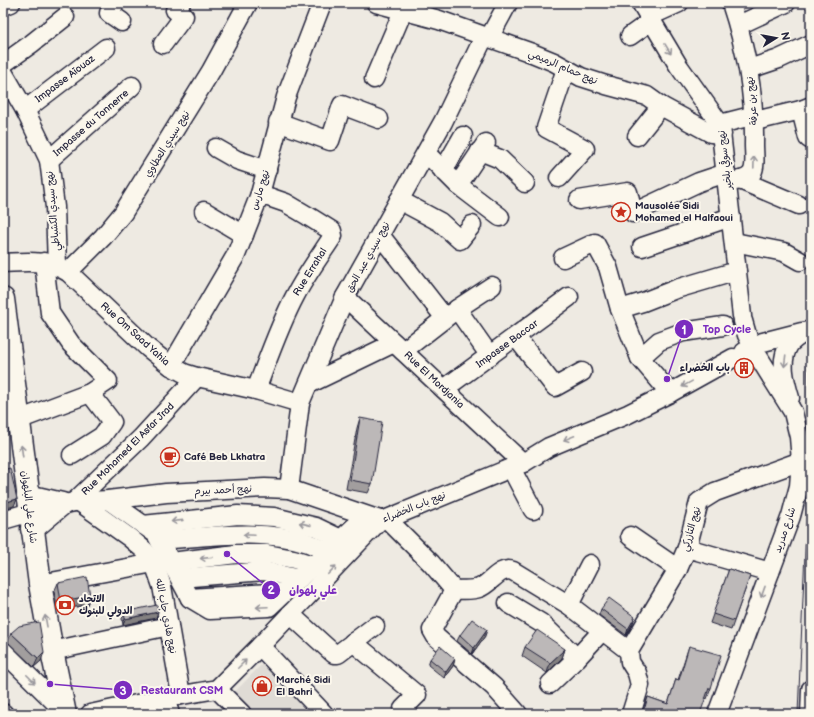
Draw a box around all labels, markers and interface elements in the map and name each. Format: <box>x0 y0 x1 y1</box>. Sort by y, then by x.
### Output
north arrow <box>756 18 796 58</box>
text: N <box>778 31 792 41</box>
one-way arrow <box>664 43 672 55</box>
street label: نهج حمام الرميمي <box>525 47 599 90</box>
street label: Impasse Aĩouaz <box>33 53 97 105</box>
street label: نهج بن عرفة <box>744 76 761 126</box>
street label: Impasse du Tonnerre <box>51 87 131 159</box>
street label: نهج سيدي العطاوي <box>142 108 194 181</box>
street label: نهج سوقي بلخير <box>714 129 736 192</box>
one-way arrow <box>750 156 758 169</box>
street label: نهج مارس <box>248 168 273 212</box>
street label: نهج سيدي الكشباطي <box>44 170 65 251</box>
place label: Mausolée Sidi Mohamed el Halfaoui <box>635 200 733 224</box>
place icon: Mausolée Sidi Mohamed el Halfaoui <box>610 201 632 223</box>
street label: نهج سيدي عبد الحق <box>344 220 394 295</box>
street label: Rue Errahal <box>291 246 329 298</box>
street label: Rue Om Saad Yahia <box>98 300 172 368</box>
street label: Impasse Baccar <box>474 317 541 371</box>
callout: Top Cycle <box>674 318 759 341</box>
text: 1 <box>681 323 687 338</box>
text: Top Cycle <box>703 323 751 336</box>
street label: Rue El Mordjania <box>401 349 467 411</box>
one-way arrow <box>781 354 788 367</box>
building icon: باب الخضراء <box>733 357 755 379</box>
place label: باب الخضراء <box>680 362 730 374</box>
one-way arrow <box>681 381 693 388</box>
street label: Rue Mohamed El Asfar Jrad <box>79 400 177 498</box>
one-way arrow <box>563 435 575 443</box>
one-way arrow <box>18 445 26 458</box>
cafe icon: Café Beb Lkhatra <box>159 446 181 468</box>
place label: Café Beb Lkhatra <box>184 451 266 463</box>
street label: شارع علي البلهوان <box>16 470 39 545</box>
street label: نهج أحمد بيرم <box>194 482 252 499</box>
street label: نهج باب الخضراء <box>381 489 448 526</box>
street label: نهج التازركي <box>679 505 706 554</box>
street label: شارع مدريد <box>772 505 799 555</box>
one-way arrow <box>171 518 184 525</box>
one-way arrow <box>299 520 312 528</box>
one-way arrow <box>243 531 256 538</box>
one-way arrow <box>200 554 213 562</box>
one-way arrow <box>327 565 337 575</box>
street label: نهج هادي جاب الله <box>151 577 179 655</box>
callout: علي بلهوان <box>261 578 345 601</box>
text: 2 <box>267 583 275 598</box>
text: علي بلهوان <box>289 584 337 600</box>
one-way arrow <box>758 585 766 597</box>
place label: الاتحاد الدولي للبنوك <box>79 593 133 620</box>
bank icon: الاتحاد الدولي للبنوك <box>54 594 76 616</box>
one-way arrow <box>256 604 269 611</box>
one-way arrow <box>42 615 50 628</box>
one-way arrow <box>237 659 247 669</box>
one-way arrow <box>26 674 36 684</box>
place label: Marché Sidi El Bahri <box>276 674 330 698</box>
shop icon: Marché Sidi El Bahri <box>251 675 273 697</box>
callout: Restaurant CSM <box>113 679 232 702</box>
text: 3 <box>119 684 127 699</box>
text: Restaurant CSM <box>141 684 223 697</box>

